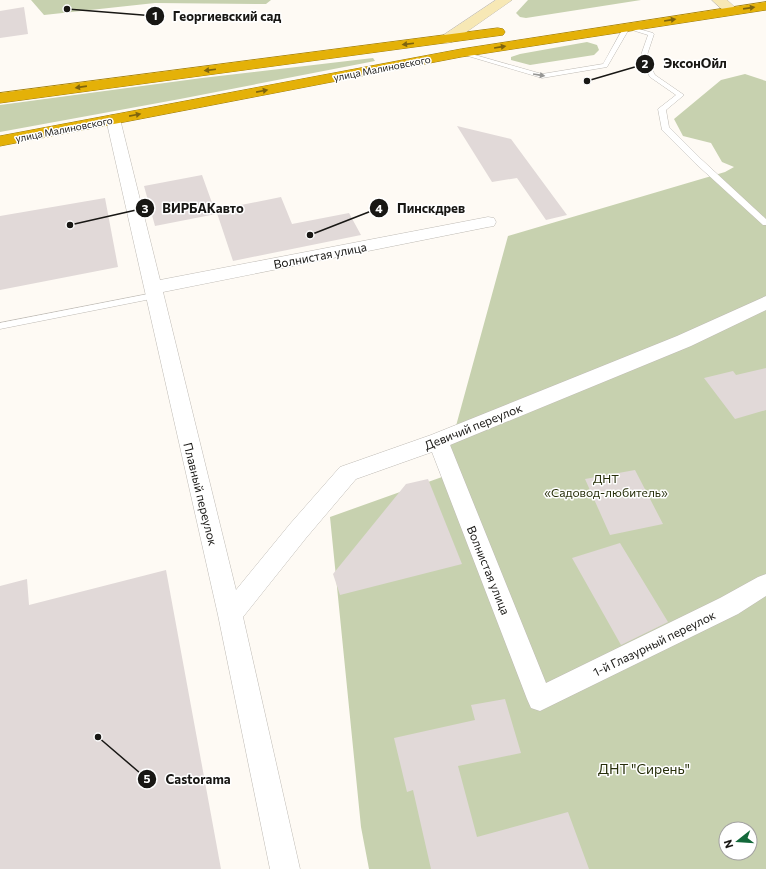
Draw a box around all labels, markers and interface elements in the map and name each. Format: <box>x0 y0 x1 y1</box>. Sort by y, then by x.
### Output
callout: Георгиевский сад <box>145 4 289 29</box>
one-way arrow <box>743 5 755 11</box>
text: 1 <box>152 8 158 22</box>
text: Георгиевский сад <box>173 8 281 24</box>
one-way arrow <box>664 17 676 23</box>
one-way arrow <box>402 41 414 47</box>
one-way arrow <box>494 44 506 50</box>
callout: ЭксонОйл <box>635 51 735 76</box>
street label: улица Малиновского <box>332 53 432 83</box>
text: ЭксонОйл <box>663 55 727 71</box>
text: 2 <box>642 56 649 70</box>
one-way arrow <box>204 67 216 73</box>
one-way arrow <box>533 72 546 78</box>
one-way arrow <box>75 84 87 90</box>
one-way arrow <box>256 88 268 94</box>
one-way arrow <box>128 112 141 118</box>
street label: улица Малиновского <box>14 114 114 144</box>
callout: ВИРБАКавто <box>135 196 252 221</box>
callout: Пинскдрев <box>369 196 474 221</box>
text: ВИРБАКавто <box>162 200 244 216</box>
text: Пинскдрев <box>397 200 465 216</box>
text: 3 <box>142 201 149 215</box>
text: 4 <box>375 201 383 215</box>
street label: Волнистая улица <box>272 239 368 271</box>
street label: Девичий переулок <box>422 400 524 452</box>
street label: Плавный переулок <box>181 441 221 548</box>
park label: ДНТ «Садовод-любитель» <box>544 471 668 499</box>
street label: Волнистая улица <box>465 523 513 617</box>
street label: 1-й Глазурный переулок <box>590 607 718 679</box>
park label: ДНТ "Сирень" <box>598 760 690 777</box>
callout: Castorama <box>137 767 238 792</box>
text: 5 <box>144 771 151 785</box>
text: Castorama <box>165 771 231 787</box>
north arrow <box>718 821 758 861</box>
text: N <box>721 838 735 850</box>

